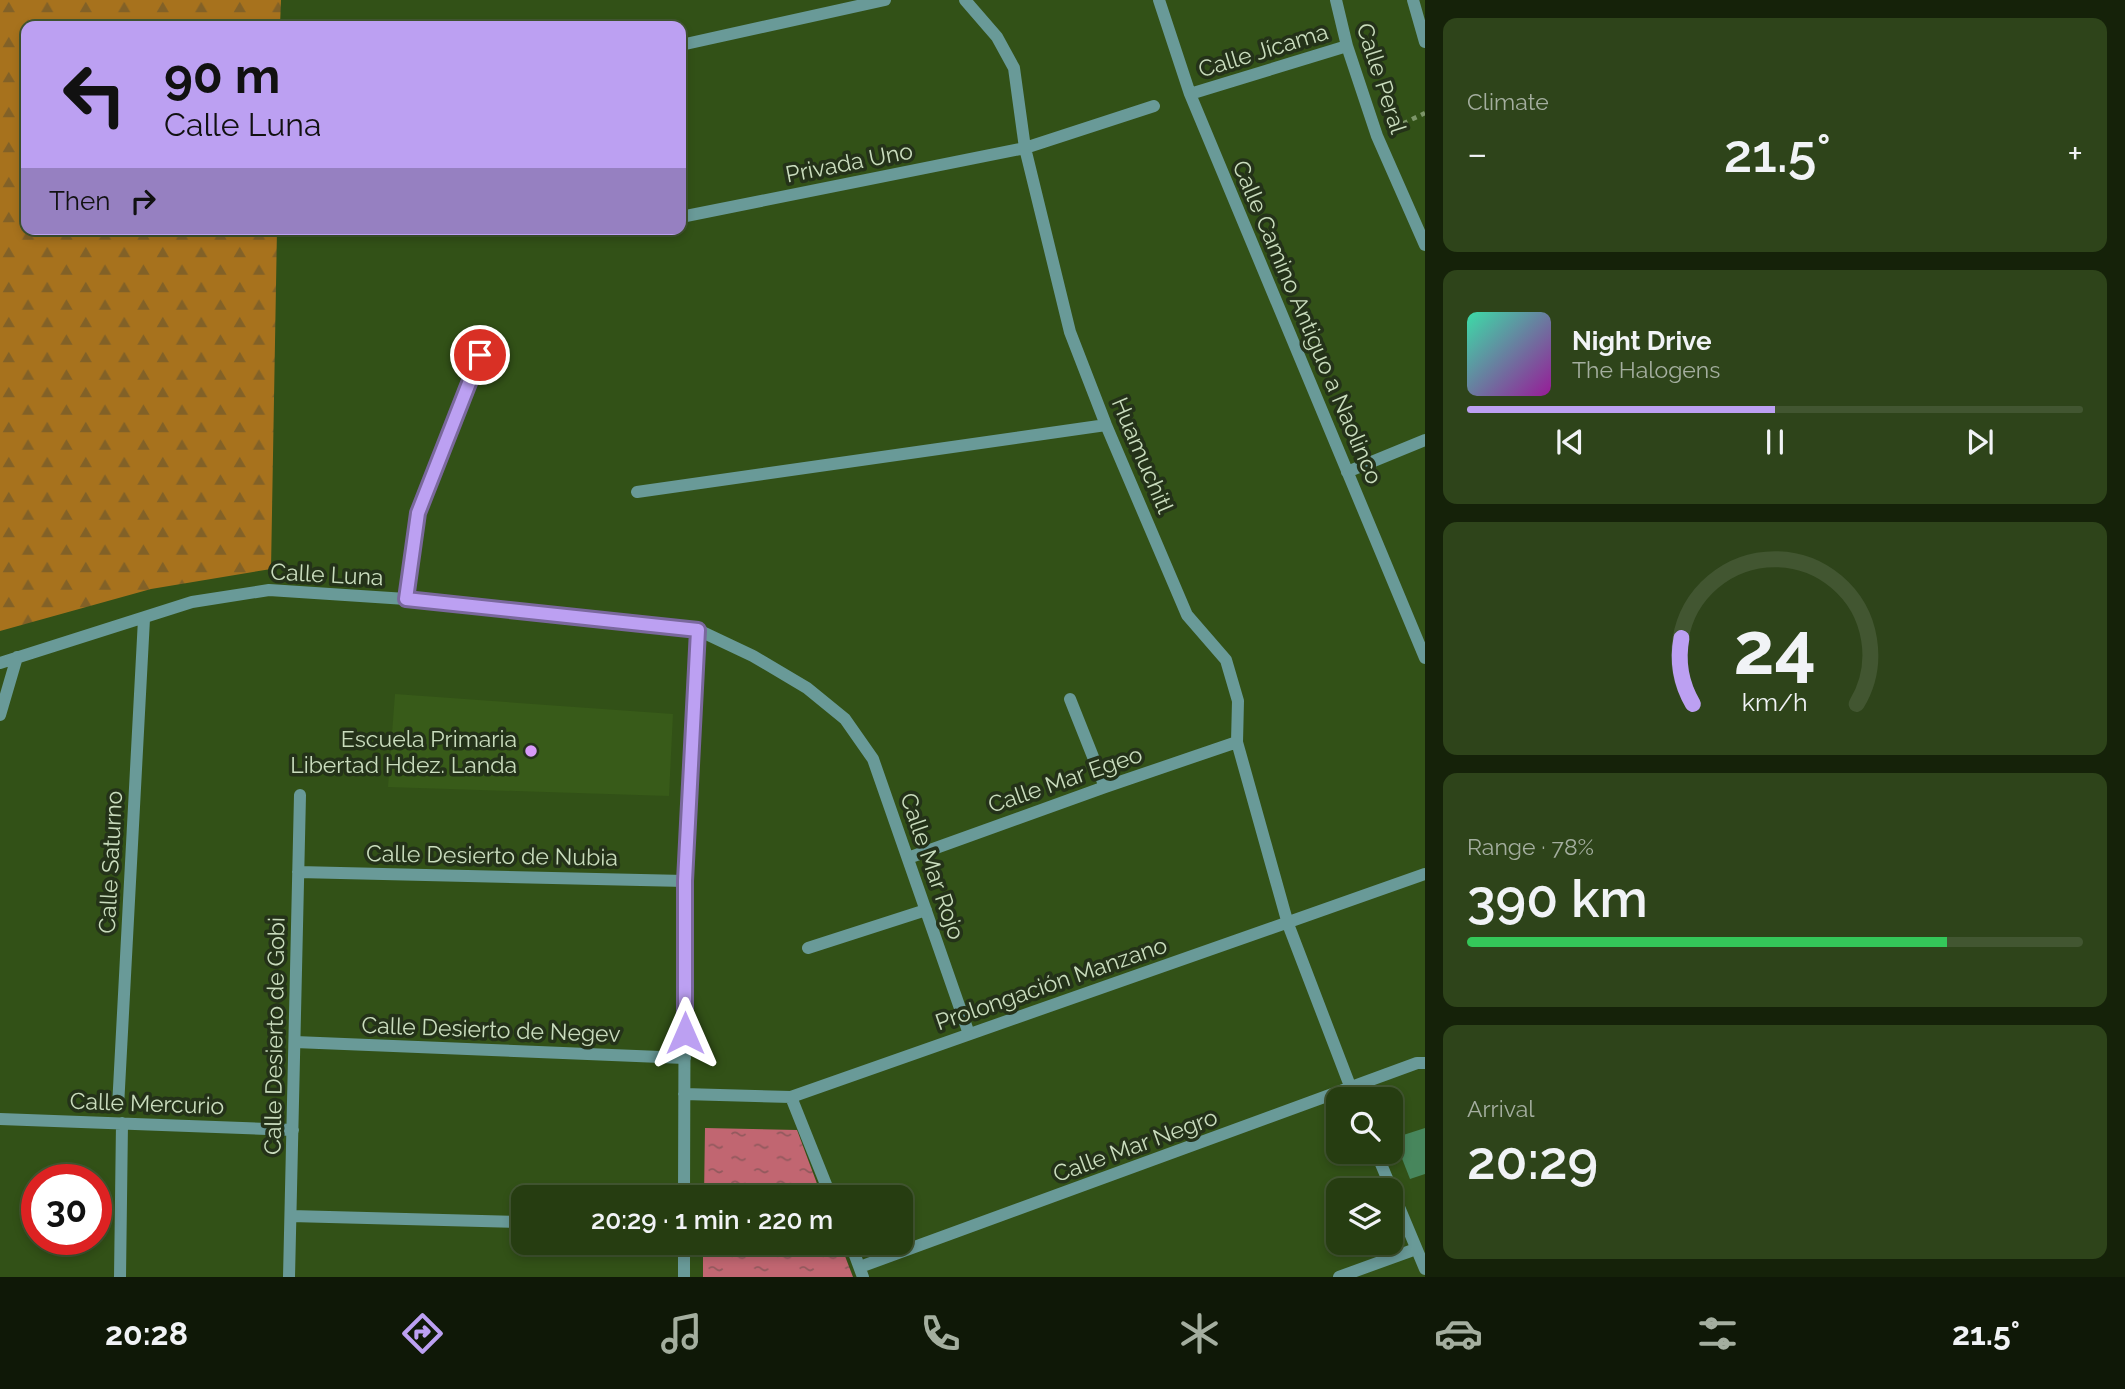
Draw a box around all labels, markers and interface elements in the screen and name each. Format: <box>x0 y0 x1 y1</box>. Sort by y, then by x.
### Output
street label: Calle Jícama <box>1195 17 1331 83</box>
street label: Calle Peral <box>1351 19 1413 137</box>
text: 90 m <box>164 47 280 104</box>
icon: left <box>49 49 140 140</box>
text: Climate <box>1467 88 1549 115</box>
text: Calle Luna <box>164 106 321 143</box>
text: 21.5° <box>1724 123 1831 184</box>
text: − <box>1467 131 1487 176</box>
text: + <box>2067 131 2083 176</box>
street label: Privada Uno <box>783 136 915 188</box>
street label: Calle Camino Antiguo a Naolinco <box>1227 156 1389 488</box>
icon: right <box>124 182 162 220</box>
text: Then <box>49 186 110 216</box>
pin <box>450 325 510 385</box>
text: Night Drive <box>1572 326 1711 356</box>
icon: arrive <box>461 336 499 374</box>
text: The Halogens <box>1572 356 1720 383</box>
street label: Huamuchitl <box>1107 393 1180 518</box>
icon: previous <box>1551 423 1589 461</box>
icon: pause <box>1756 423 1794 461</box>
icon: next <box>1961 423 1999 461</box>
street label: Calle Luna <box>270 558 384 590</box>
text: 24 <box>1734 607 1816 692</box>
text: km/h <box>1742 687 1808 717</box>
place label: Escuela Primaria Libertad Hdez. Landa <box>290 725 517 778</box>
street label: Calle Mar Egeo <box>984 740 1146 818</box>
marker: Escuela Primaria Libertad Hdez. Landa <box>523 743 539 759</box>
street label: Calle Mar Rojo <box>895 789 971 943</box>
street label: Calle Saturno <box>93 790 127 934</box>
text: Range · 78% <box>1467 833 1594 860</box>
street label: Calle Desierto de Nubia <box>366 839 618 871</box>
text: 390 km <box>1467 868 1648 929</box>
street label: Calle Desierto de Gobi <box>258 917 290 1155</box>
street label: Prolongación Manzano <box>932 931 1170 1035</box>
position arrow <box>648 996 722 1070</box>
street label: Calle Desierto de Negev <box>361 1011 621 1047</box>
street label: Calle Mercurio <box>69 1087 225 1119</box>
map controls <box>1326 1087 1403 1255</box>
button: search <box>1326 1087 1403 1164</box>
text: Arrival <box>1467 1095 1534 1122</box>
street label: Calle Mar Negro <box>1049 1103 1221 1187</box>
text: 20:29 <box>1467 1130 1598 1191</box>
speed limit sign: 30 <box>21 1164 112 1255</box>
button: layers <box>1326 1178 1403 1255</box>
text: 20:29 · 1 min · 220 m <box>591 1205 833 1235</box>
icon: directions <box>398 1309 447 1358</box>
icon: music <box>657 1309 706 1358</box>
icon: phone <box>916 1309 965 1358</box>
icon: climate <box>1175 1309 1224 1358</box>
icon: car <box>1434 1309 1483 1358</box>
icon: filters <box>1693 1309 1742 1358</box>
text: 20:28 <box>105 1315 188 1352</box>
text: 21.5° <box>1952 1315 2020 1352</box>

